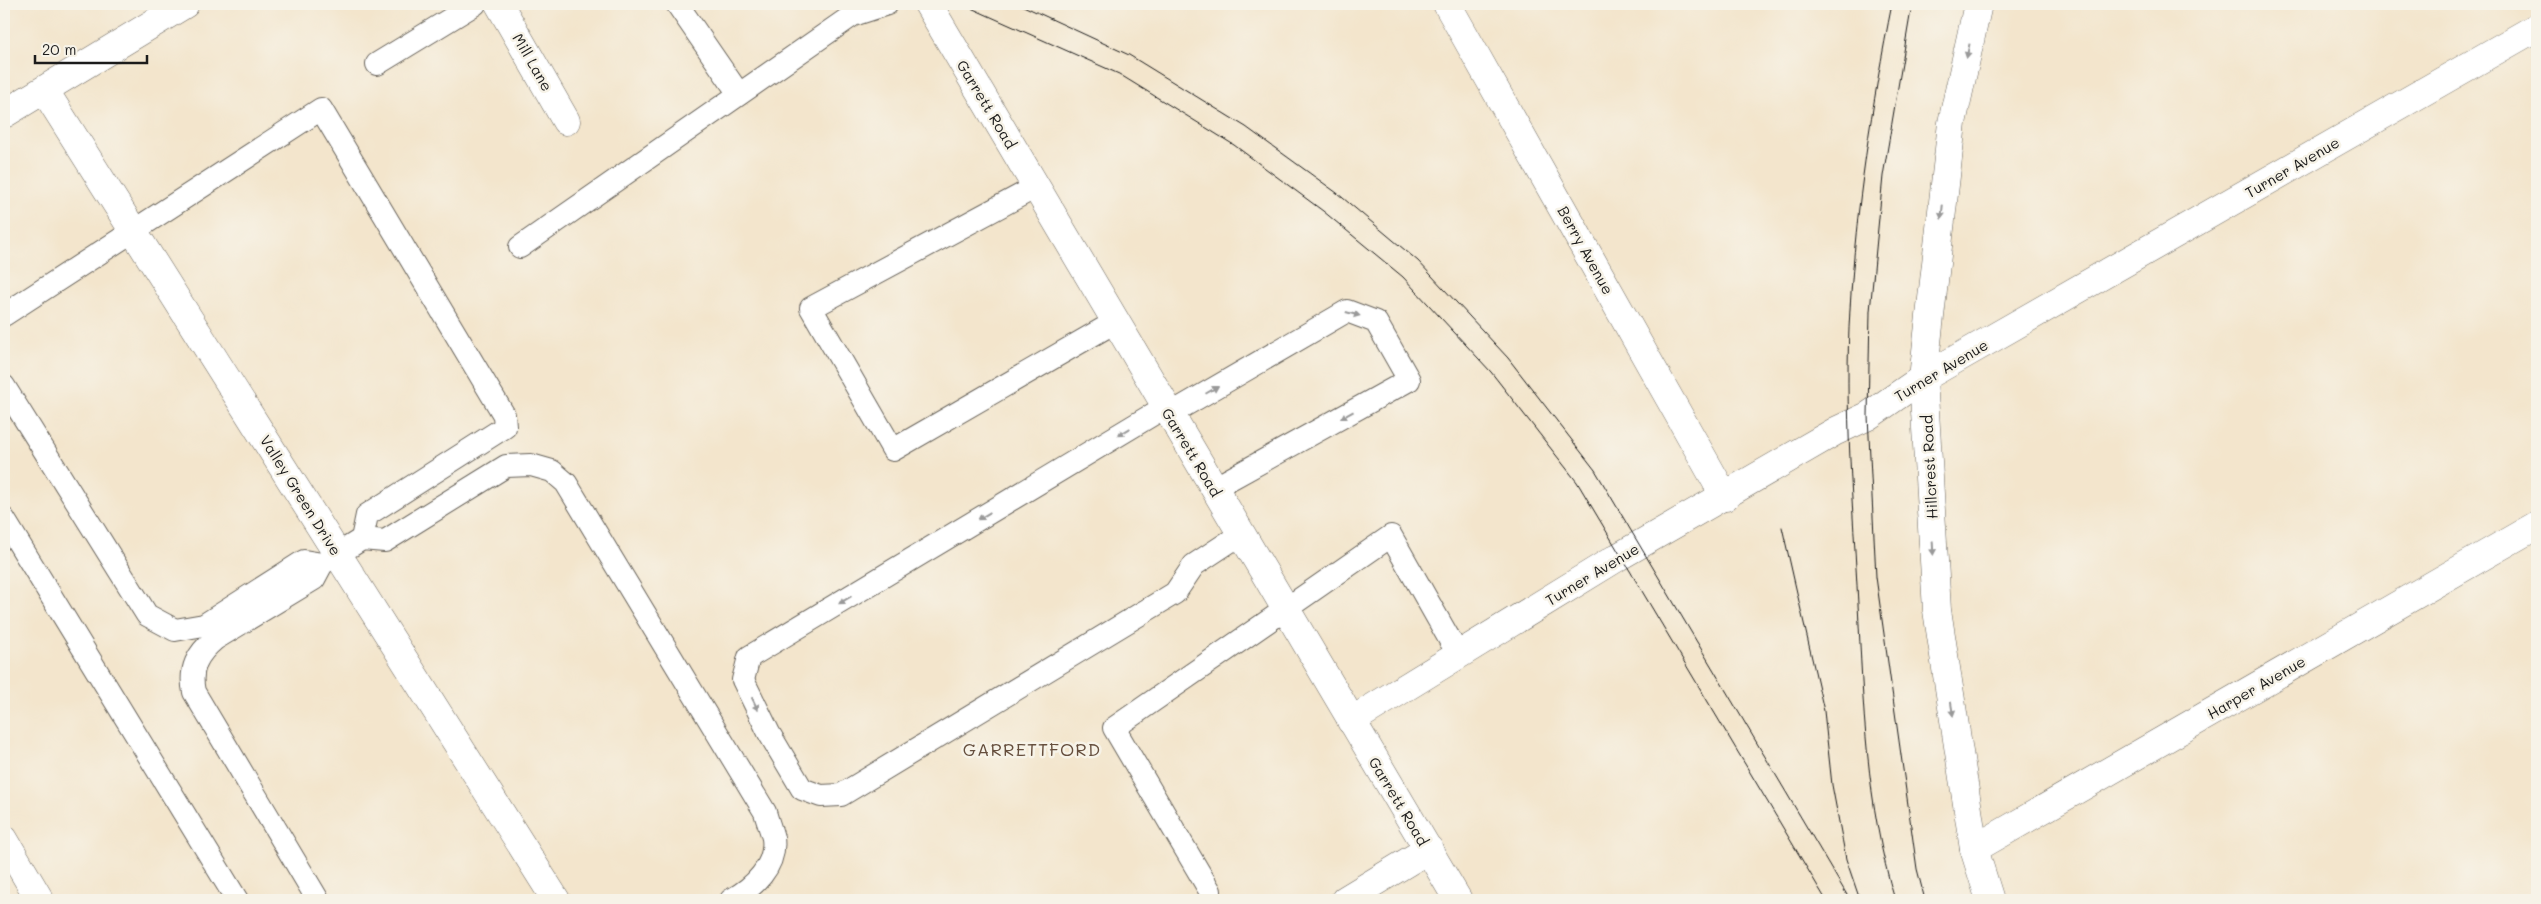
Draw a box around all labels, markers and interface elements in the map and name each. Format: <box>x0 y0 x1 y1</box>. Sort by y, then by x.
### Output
street label: Mill Lane <box>508 29 558 95</box>
scale bar <box>35 32 148 64</box>
text: 20 m <box>42 39 76 59</box>
one-way arrow <box>1964 44 1972 59</box>
street label: Garrett Road <box>953 56 1021 152</box>
street label: Turner Avenue <box>2241 132 2343 202</box>
street label: Berry Avenue <box>1553 202 1619 298</box>
one-way arrow <box>1938 204 1946 220</box>
one-way arrow <box>1346 311 1361 319</box>
street label: Turner Avenue <box>1890 334 1992 406</box>
one-way arrow <box>1206 385 1219 394</box>
street label: Garrett Road <box>1158 404 1226 500</box>
one-way arrow <box>1340 410 1353 419</box>
street label: Hillcrest Road <box>1916 414 1942 520</box>
one-way arrow <box>1117 428 1130 437</box>
street label: Valley Green Drive <box>256 431 346 559</box>
one-way arrow <box>978 511 991 520</box>
street label: Turner Avenue <box>1541 538 1643 610</box>
one-way arrow <box>1930 540 1938 556</box>
one-way arrow <box>838 595 851 604</box>
street label: Harper Avenue <box>2203 651 2309 723</box>
one-way arrow <box>751 697 759 711</box>
one-way arrow <box>1948 701 1956 717</box>
district label: GARRETTFORD <box>963 737 1101 761</box>
street label: Garrett Road <box>1365 753 1433 849</box>

